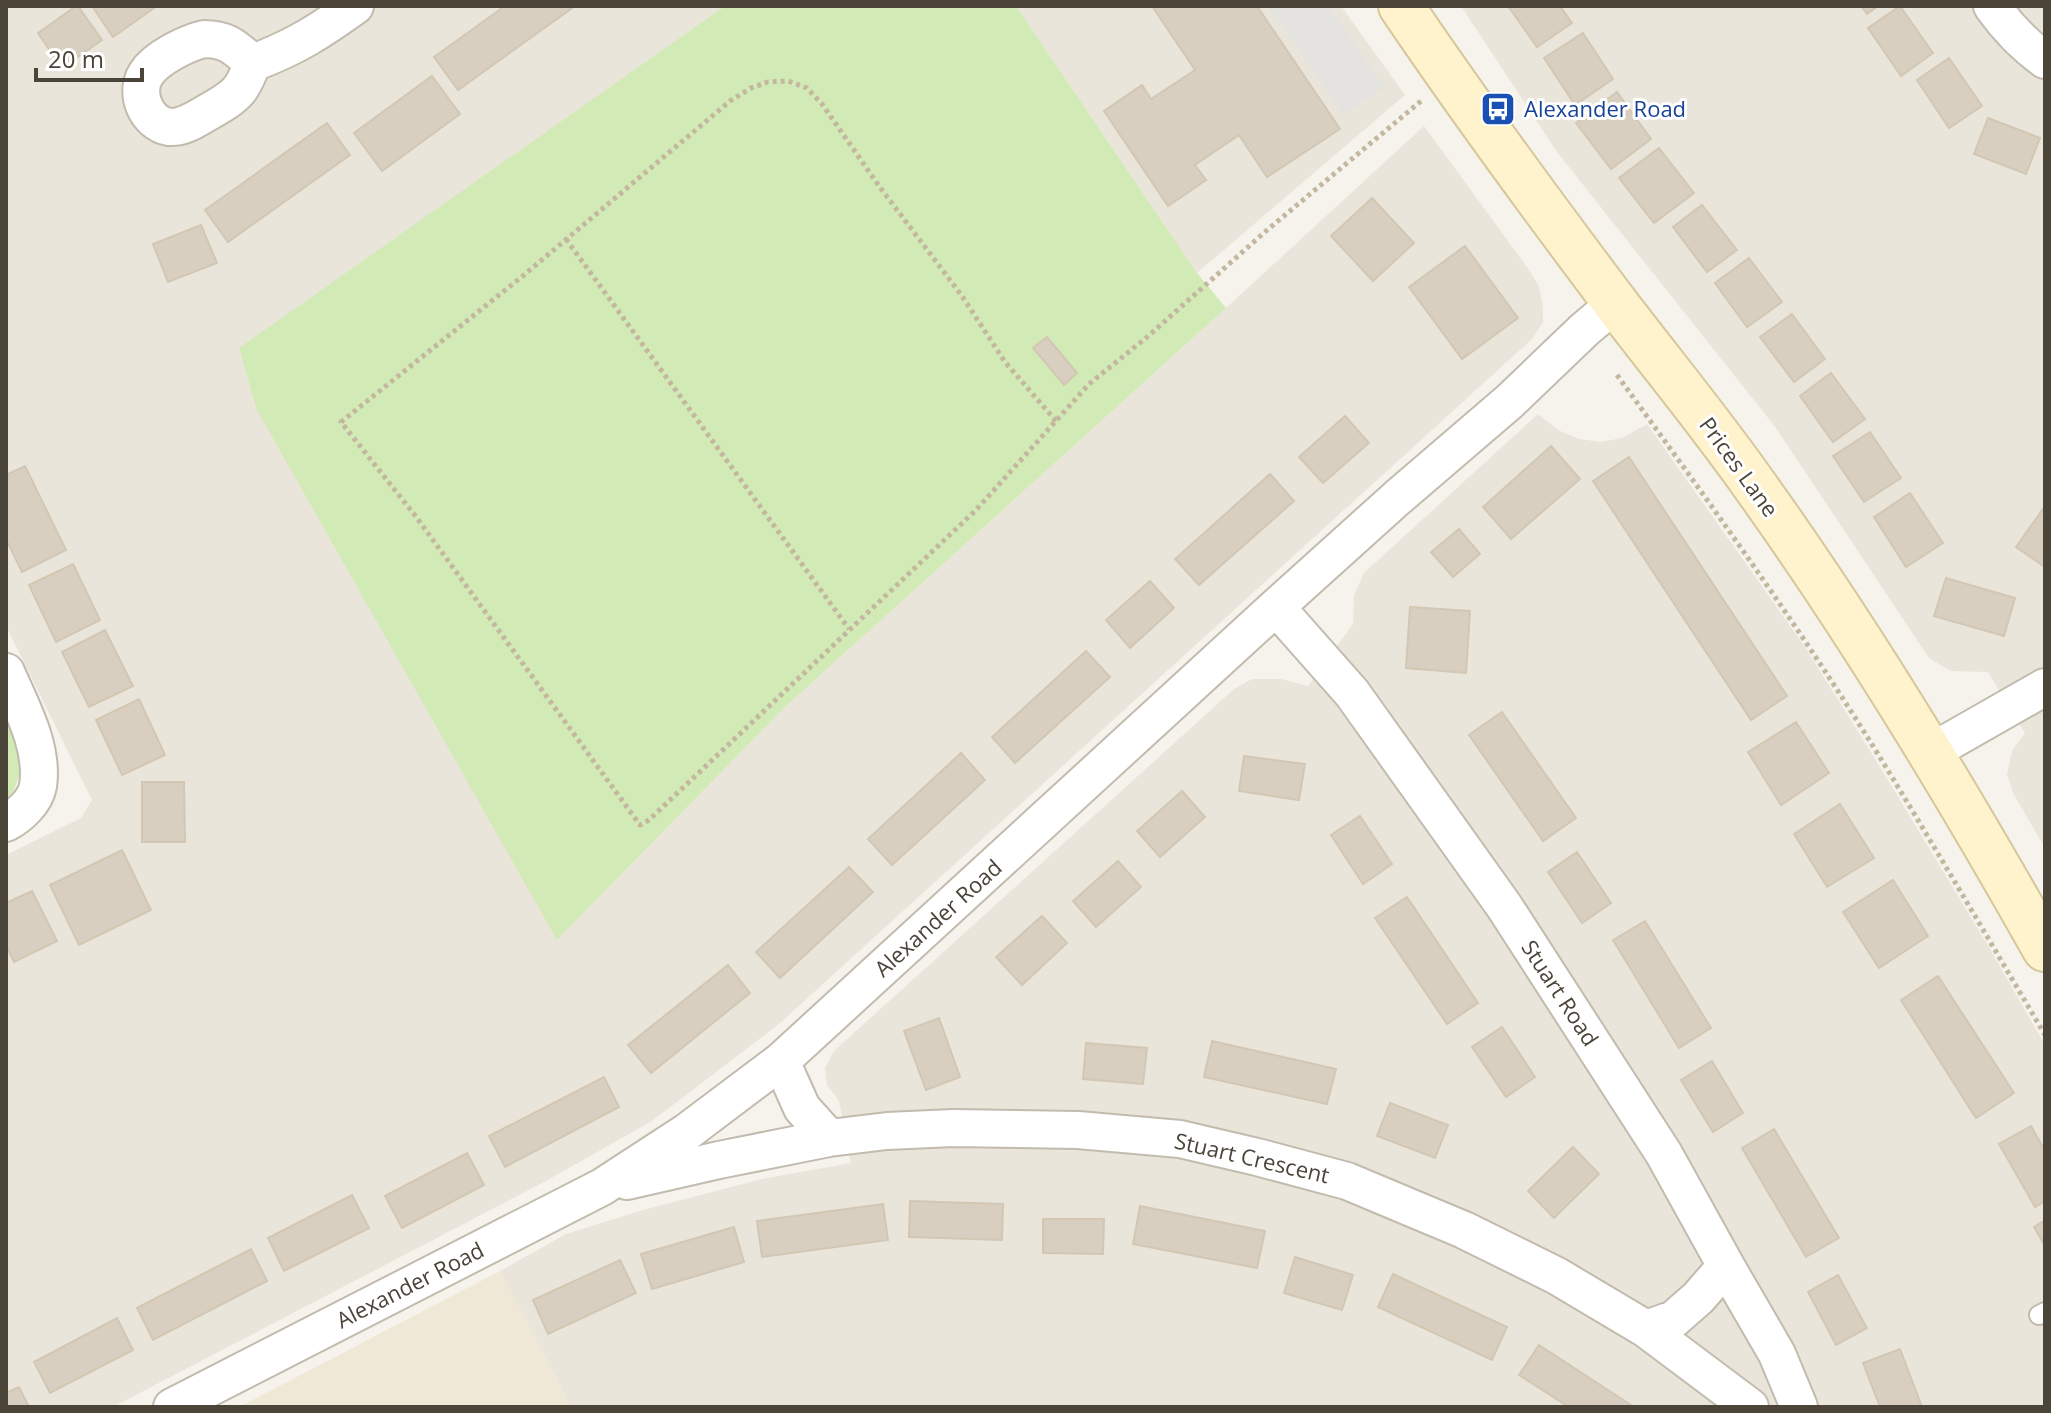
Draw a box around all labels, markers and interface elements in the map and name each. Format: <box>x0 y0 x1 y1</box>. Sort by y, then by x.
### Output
scale bar <box>36 32 142 82</box>
text: 20 m <box>48 42 104 75</box>
bus stop icon: Alexander Road <box>1479 90 1517 128</box>
place label: Alexander Road <box>1524 93 1686 123</box>
street label: Prices Lane <box>1693 410 1786 522</box>
street label: Alexander Road <box>867 852 1008 983</box>
street label: Stuart Road <box>1515 934 1606 1051</box>
street label: Stuart Crescent <box>1172 1125 1333 1189</box>
street label: Alexander Road <box>331 1234 489 1334</box>

